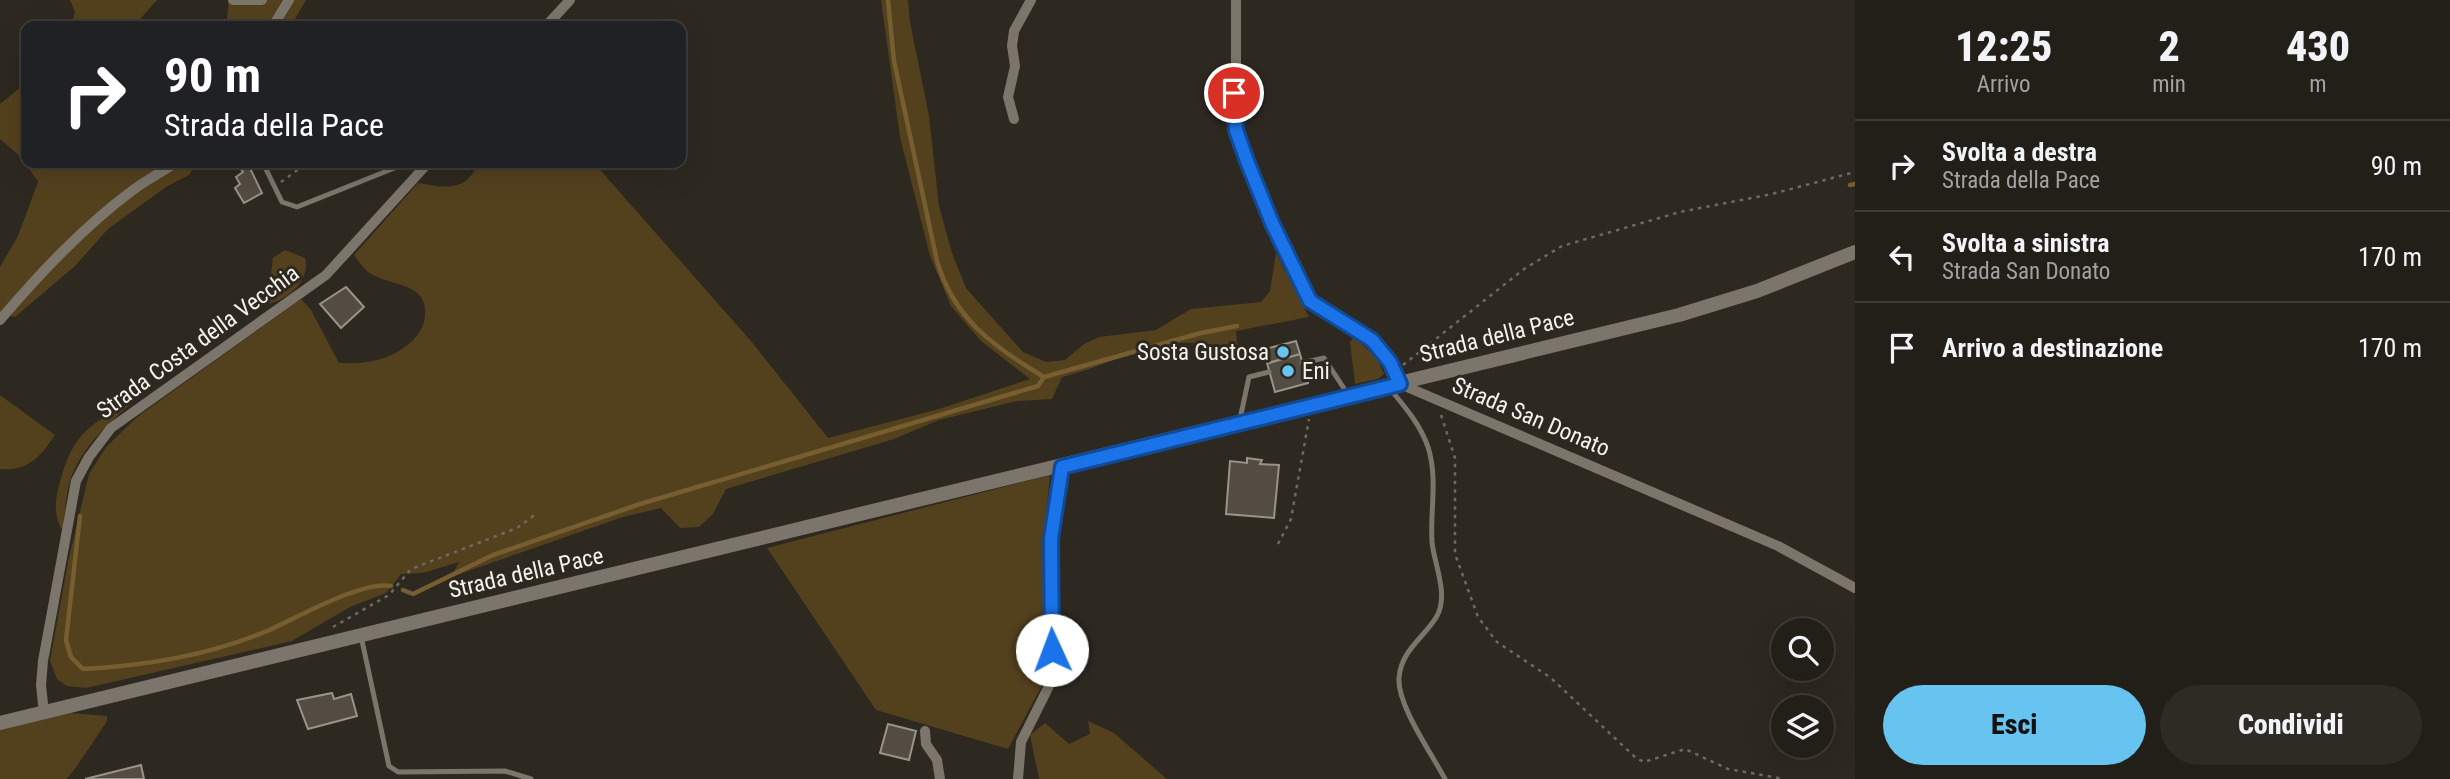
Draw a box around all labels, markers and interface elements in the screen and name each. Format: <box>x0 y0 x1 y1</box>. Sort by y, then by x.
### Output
text: 12:25 <box>1955 22 2052 71</box>
text: 2 <box>2158 22 2180 71</box>
text: 430 <box>2286 22 2350 71</box>
text: 90 m <box>164 47 261 104</box>
icon: right <box>49 49 140 140</box>
pin <box>1204 63 1264 123</box>
text: Arrivo <box>1977 71 2031 98</box>
text: min <box>2152 71 2186 98</box>
text: m <box>2309 71 2327 98</box>
icon: arrive <box>1215 74 1253 112</box>
text: Strada della Pace <box>164 106 384 144</box>
text: Svolta a destra <box>1942 137 2097 167</box>
icon: right <box>1883 147 1921 185</box>
text: 90 m <box>2371 151 2422 181</box>
text: Strada della Pace <box>1942 167 2100 194</box>
text: Svolta a sinistra <box>1942 228 2109 258</box>
icon: left <box>1883 238 1921 276</box>
text: 170 m <box>2358 242 2422 272</box>
text: Strada San Donato <box>1942 258 2110 285</box>
street label: Strada Costa della Vecchia <box>92 260 304 424</box>
street label: Strada della Pace <box>1417 304 1577 368</box>
icon: arrive <box>1883 329 1921 367</box>
text: Arrivo a destinazione <box>1942 333 2163 363</box>
text: 170 m <box>2358 333 2422 363</box>
place label: Sosta Gustosa <box>1137 339 1269 366</box>
marker: Sosta Gustosa <box>1275 344 1291 360</box>
place label: Eni <box>1302 358 1330 385</box>
marker: Eni <box>1280 363 1296 379</box>
street label: Strada San Donato <box>1448 372 1614 462</box>
street label: Strada della Pace <box>446 542 606 604</box>
position arrow <box>1015 613 1089 687</box>
map controls <box>1771 618 1834 758</box>
button: search <box>1771 618 1834 681</box>
button: Esci <box>1883 685 2146 765</box>
button: Condividi <box>2160 685 2422 765</box>
button: layers <box>1771 695 1834 758</box>

